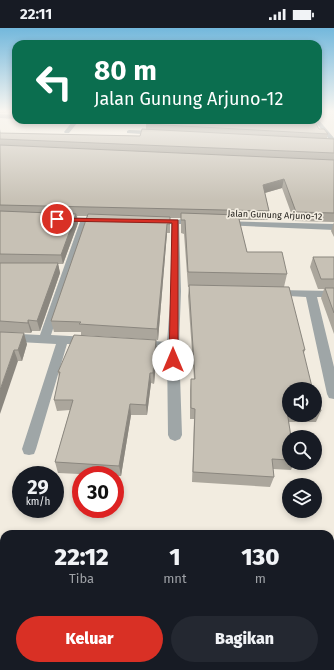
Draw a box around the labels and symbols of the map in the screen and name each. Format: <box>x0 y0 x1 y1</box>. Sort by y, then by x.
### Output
pin <box>40 202 74 236</box>
street label: Jalan Gunung Arjuno-12 <box>228 208 322 222</box>
position arrow <box>152 339 194 381</box>
speed limit sign: 30 <box>72 466 124 518</box>

